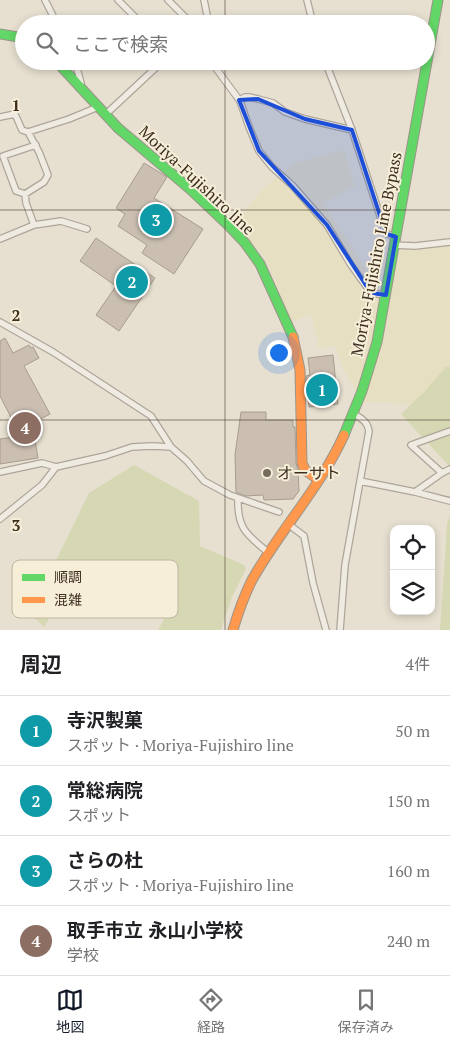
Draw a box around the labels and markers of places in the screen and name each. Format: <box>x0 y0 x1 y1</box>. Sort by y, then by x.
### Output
pin: 3 <box>140 201 172 239</box>
pin: 2 <box>116 263 148 301</box>
pin: 1 <box>306 371 338 409</box>
pin: 4 <box>9 409 41 447</box>
place label: オーサト <box>277 462 341 484</box>
marker: オーサト <box>261 467 273 479</box>

